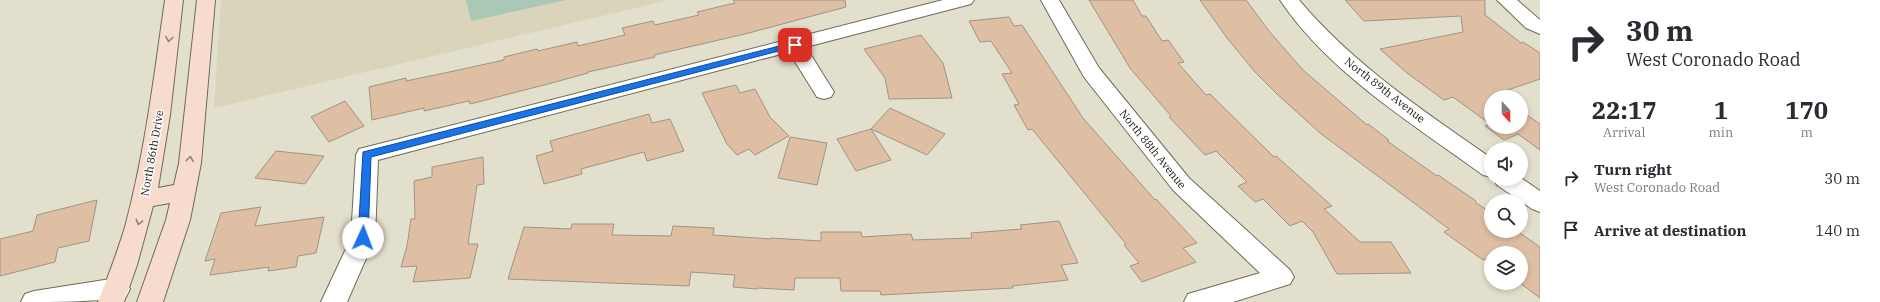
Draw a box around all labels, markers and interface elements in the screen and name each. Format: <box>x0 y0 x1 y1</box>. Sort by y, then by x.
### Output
text: 30 m <box>1626 12 1693 49</box>
icon: right <box>1560 16 1612 68</box>
pin <box>778 28 812 62</box>
icon: arrive <box>784 34 806 56</box>
one-way arrow <box>165 36 174 42</box>
text: West Coronado Road <box>1626 48 1801 71</box>
street label: North 89th Avenue <box>1342 54 1428 126</box>
north arrow <box>1484 90 1528 134</box>
map controls <box>1484 90 1528 290</box>
text: 22:17 <box>1592 94 1657 126</box>
text: 1 <box>1714 94 1728 126</box>
text: 170 <box>1785 94 1828 126</box>
street label: North 88th Avenue <box>1117 106 1189 192</box>
street label: North 86th Drive <box>138 109 166 197</box>
text: Arrival <box>1603 124 1645 141</box>
text: min <box>1708 124 1733 141</box>
text: m <box>1800 124 1813 141</box>
button: sound <box>1484 142 1528 186</box>
one-way arrow <box>185 156 194 162</box>
text: Turn right <box>1594 160 1672 179</box>
icon: right <box>1560 167 1582 189</box>
text: 30 m <box>1824 169 1860 188</box>
text: West Coronado Road <box>1594 179 1720 196</box>
button: search <box>1484 194 1528 238</box>
position arrow <box>342 217 384 259</box>
one-way arrow <box>135 219 143 225</box>
icon: arrive <box>1560 219 1582 241</box>
text: Arrive at destination <box>1594 221 1746 240</box>
text: 140 m <box>1815 221 1860 240</box>
button: layers <box>1484 246 1528 290</box>

